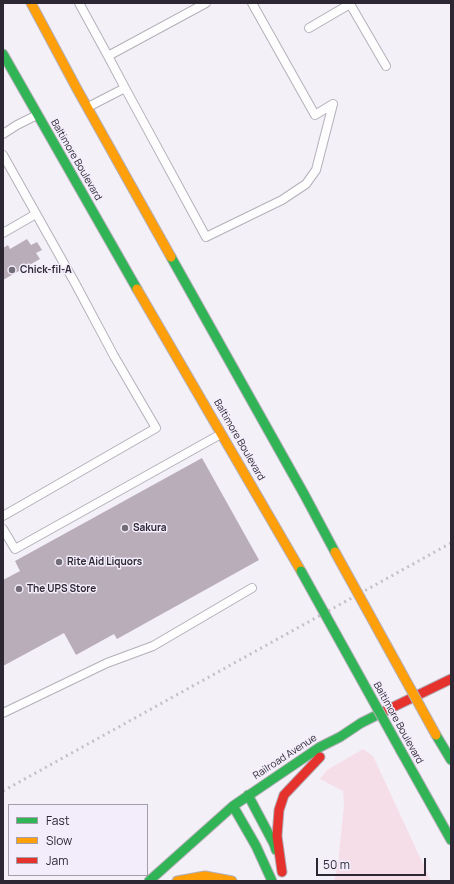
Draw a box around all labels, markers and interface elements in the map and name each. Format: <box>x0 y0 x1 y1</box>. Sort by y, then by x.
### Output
street label: Baltimore Boulevard <box>48 117 104 203</box>
place label: Chick-fil-A <box>20 264 72 276</box>
marker: Chick-fil-A <box>7 265 17 275</box>
street label: Baltimore Boulevard <box>211 397 267 483</box>
place label: Sakura <box>133 522 167 534</box>
marker: Sakura <box>120 523 130 533</box>
place label: Rite Aid Liquors <box>67 556 142 568</box>
marker: Rite Aid Liquors <box>54 557 64 567</box>
place label: The UPS Store <box>27 583 96 595</box>
marker: The UPS Store <box>14 584 24 594</box>
street label: Baltimore Boulevard <box>370 680 426 766</box>
street label: Railroad Avenue <box>251 732 319 782</box>
legend <box>8 804 148 876</box>
text: Fast <box>46 812 70 829</box>
text: Slow <box>46 832 72 849</box>
scale bar <box>318 850 428 876</box>
text: Jam <box>46 852 68 869</box>
text: 50 m <box>323 856 350 873</box>

